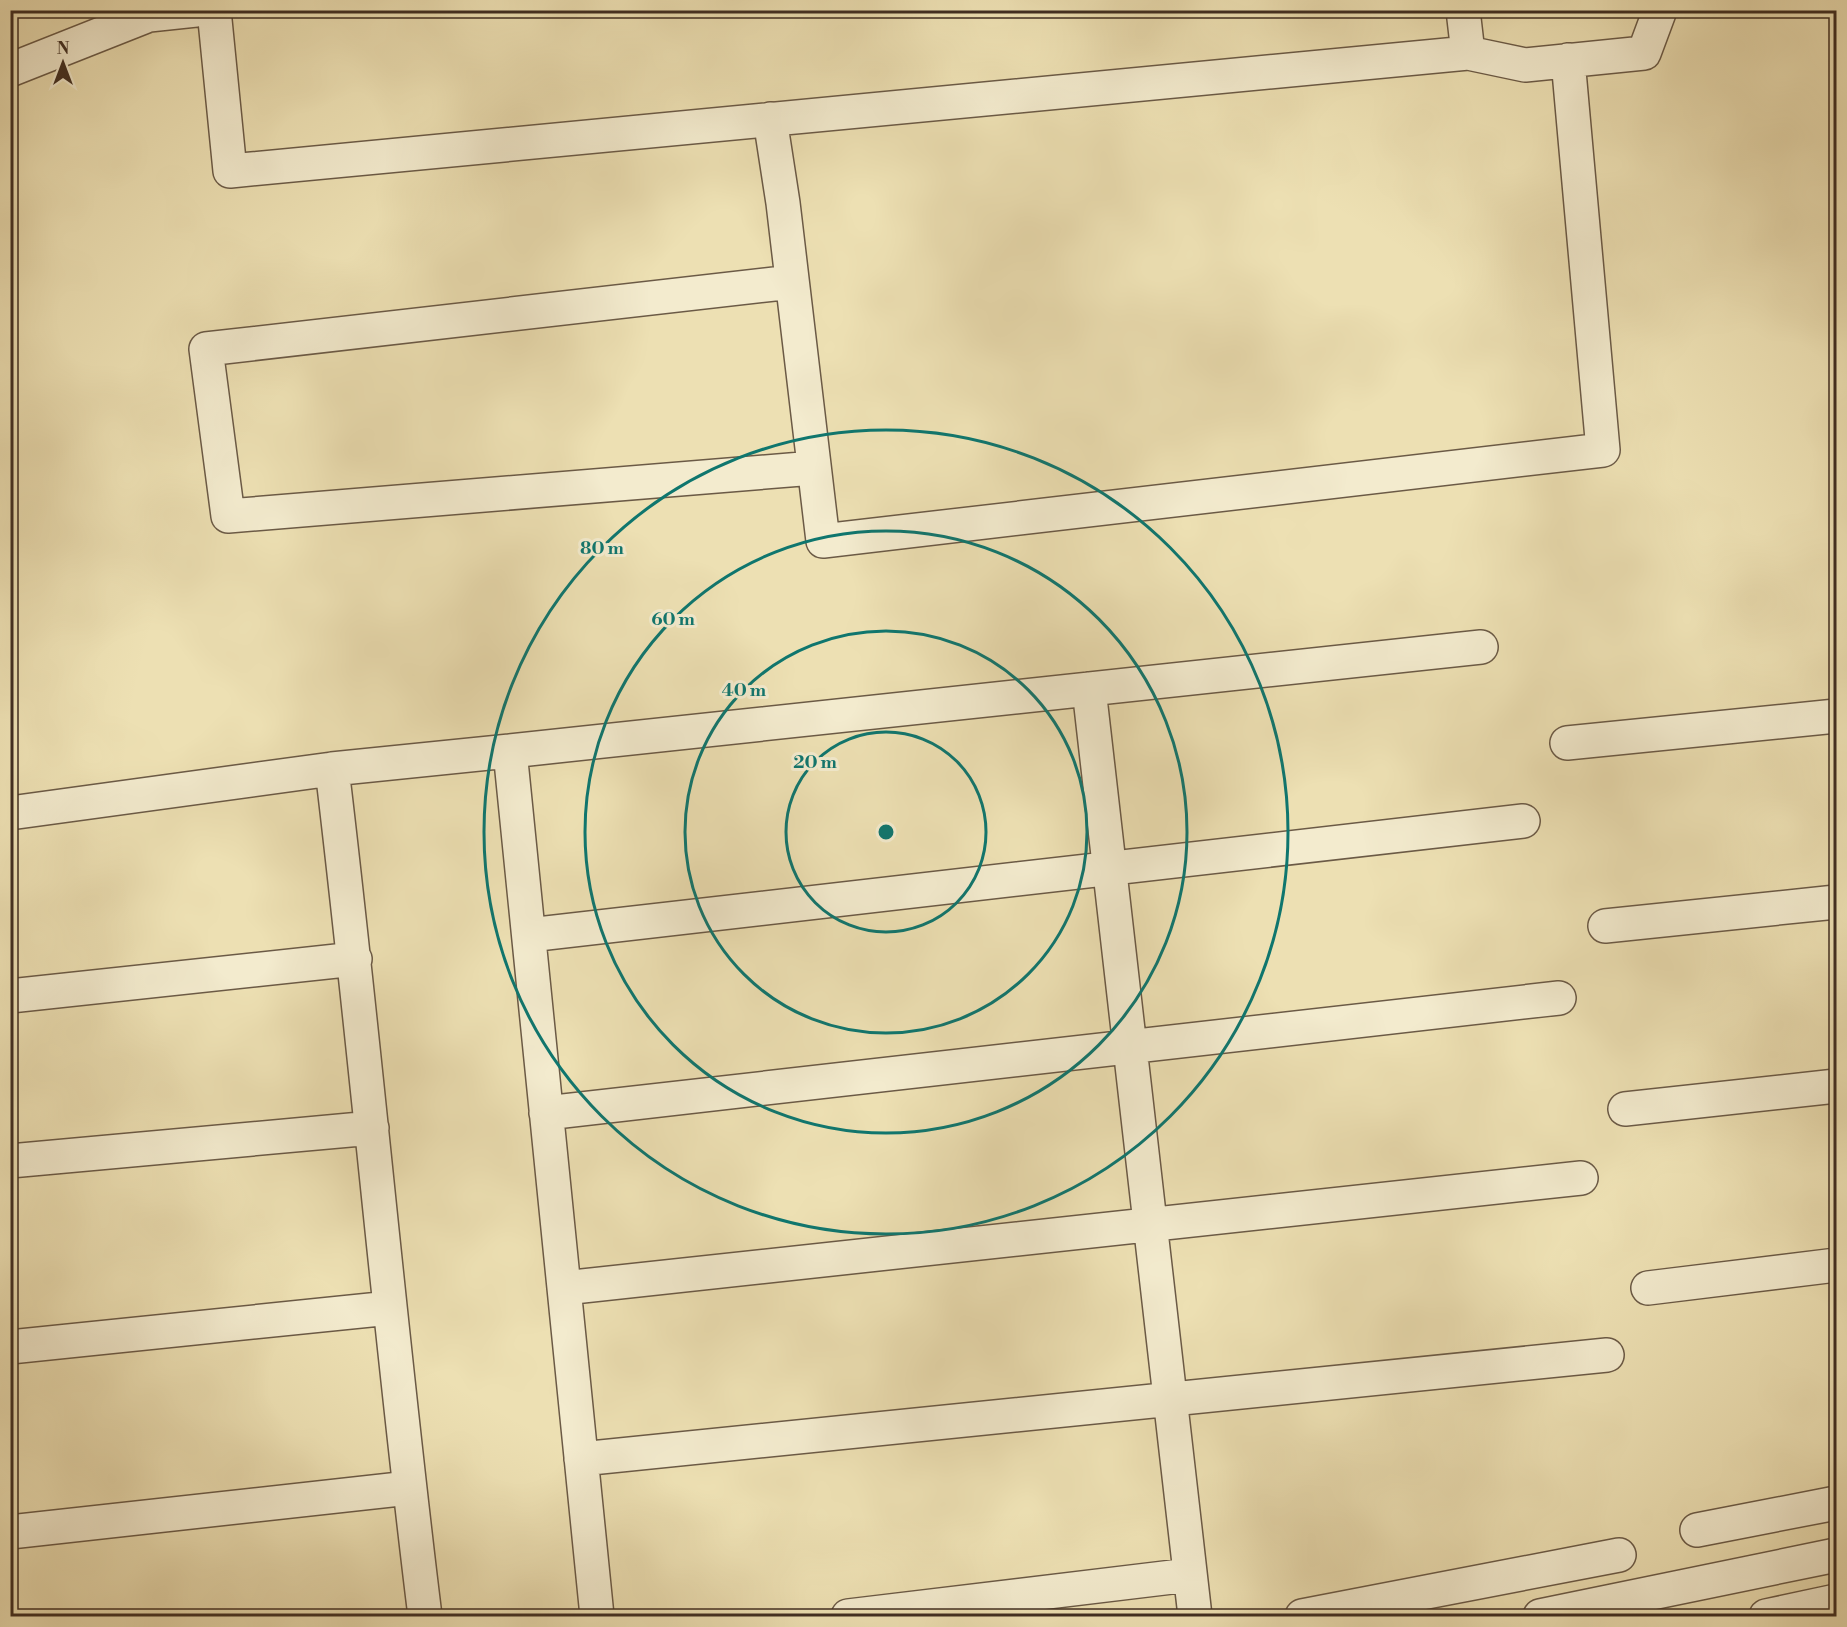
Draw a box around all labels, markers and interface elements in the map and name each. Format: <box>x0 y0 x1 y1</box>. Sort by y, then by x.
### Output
north arrow <box>33 33 93 93</box>
text: N <box>57 39 70 59</box>
text: 80 m <box>580 537 625 560</box>
text: 60 m <box>651 608 695 631</box>
text: 40 m <box>722 679 767 702</box>
text: 20 m <box>793 751 837 774</box>
centre of rings <box>876 822 896 842</box>

